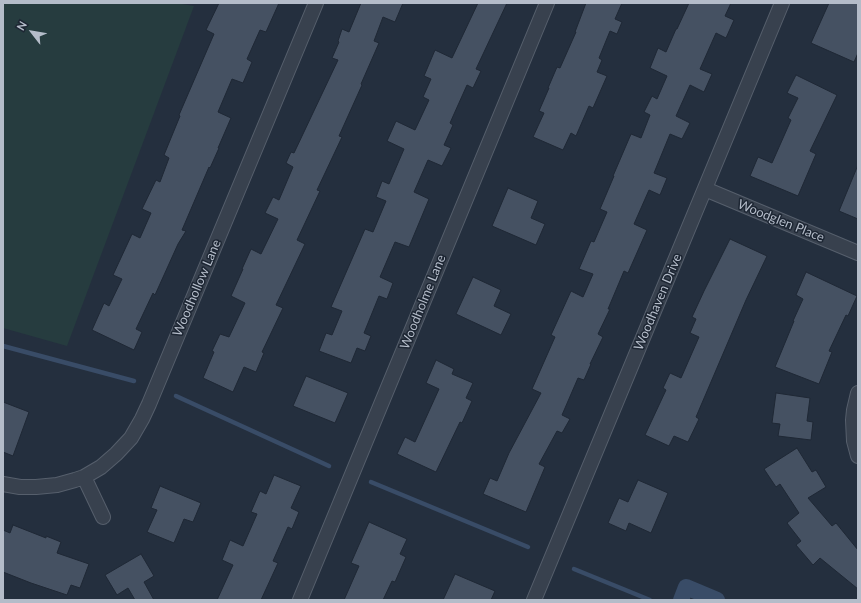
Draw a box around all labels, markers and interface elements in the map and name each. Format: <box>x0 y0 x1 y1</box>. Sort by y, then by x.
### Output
north arrow <box>12 12 52 52</box>
text: N <box>14 19 29 33</box>
street label: Woodglen Place <box>735 196 827 246</box>
street label: Woodhollow Lane <box>170 237 224 339</box>
street label: Woodhaven Drive <box>631 251 685 353</box>
street label: Woodholme Lane <box>397 252 449 352</box>

